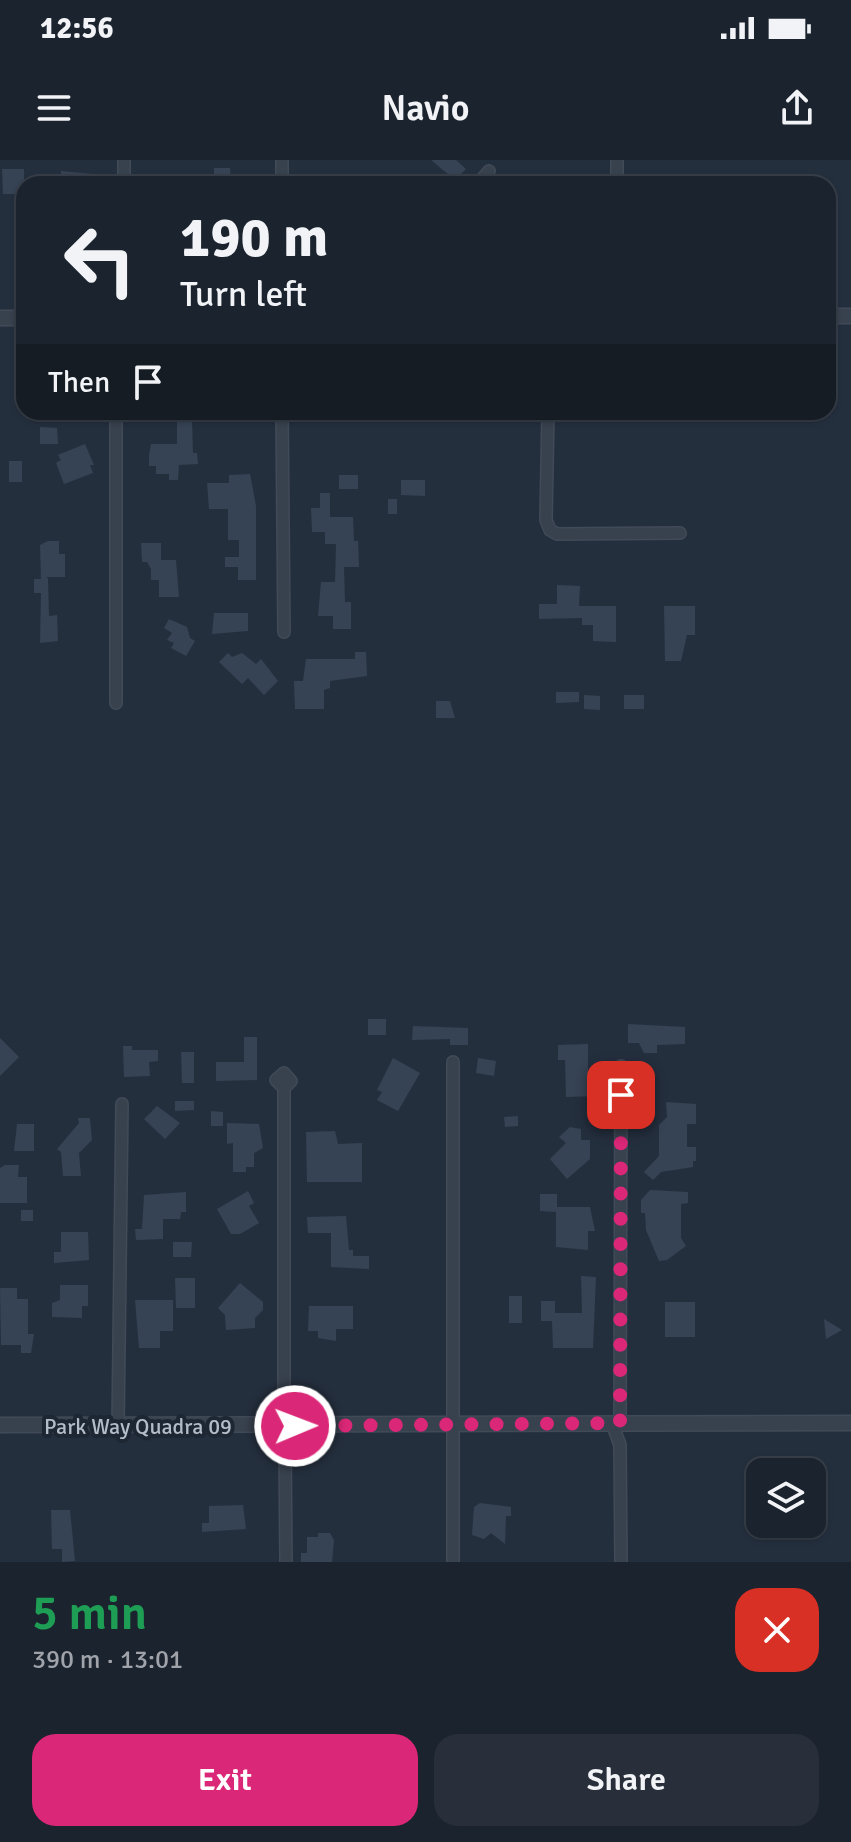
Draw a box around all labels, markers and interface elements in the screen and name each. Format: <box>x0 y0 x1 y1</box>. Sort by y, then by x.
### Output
text: 12:56 <box>40 10 114 47</box>
icon: menu <box>32 86 76 130</box>
text: Navio <box>382 86 469 131</box>
icon: share <box>775 86 819 130</box>
text: 190 m <box>180 203 328 272</box>
icon: left <box>48 208 152 312</box>
text: Turn left <box>180 272 307 317</box>
icon: arrive <box>126 360 170 404</box>
text: Then <box>48 364 110 401</box>
pin <box>587 1061 655 1129</box>
icon: arrive <box>599 1073 643 1117</box>
position arrow <box>253 1384 337 1468</box>
street label: Park Way Quadra 09 <box>44 1413 232 1440</box>
map controls <box>746 1458 826 1538</box>
button: layers <box>746 1458 826 1538</box>
text: 5 min <box>32 1584 147 1643</box>
button: close <box>735 1588 819 1672</box>
text: 390 m · 13:01 <box>32 1644 183 1676</box>
button: Exit <box>32 1734 418 1826</box>
button: Share <box>434 1734 819 1826</box>

